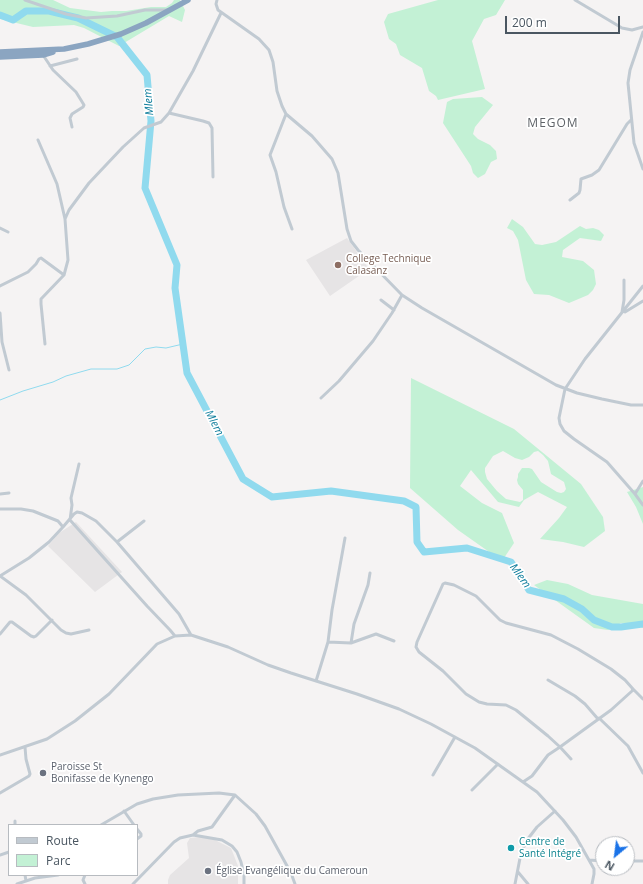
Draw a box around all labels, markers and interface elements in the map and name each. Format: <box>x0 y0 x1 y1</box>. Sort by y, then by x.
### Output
scale bar <box>507 8 622 34</box>
text: 200 m <box>512 14 547 31</box>
water label: Mlem <box>141 88 157 116</box>
district label: MEGOM <box>527 117 579 131</box>
place label: College Technique Calasanz <box>346 253 431 276</box>
marker: College Technique Calasanz <box>333 260 343 270</box>
water label: Mlem <box>202 408 226 438</box>
water label: Mlem <box>507 561 533 591</box>
place label: Paroisse St Bonifasse de Kynengo <box>51 761 154 784</box>
marker: Paroisse St Bonifasse de Kynengo <box>38 768 48 778</box>
legend <box>8 824 138 876</box>
text: Route <box>46 832 79 849</box>
place label: Centre de Santé Intégré <box>519 836 581 860</box>
north arrow <box>595 836 635 876</box>
marker: Centre de Santé Intégré <box>506 843 516 853</box>
text: Parc <box>46 852 71 869</box>
text: N <box>602 857 617 875</box>
place label: Église Evangélique du Cameroun <box>216 865 368 877</box>
marker: Église Evangélique du Cameroun <box>203 866 213 876</box>

